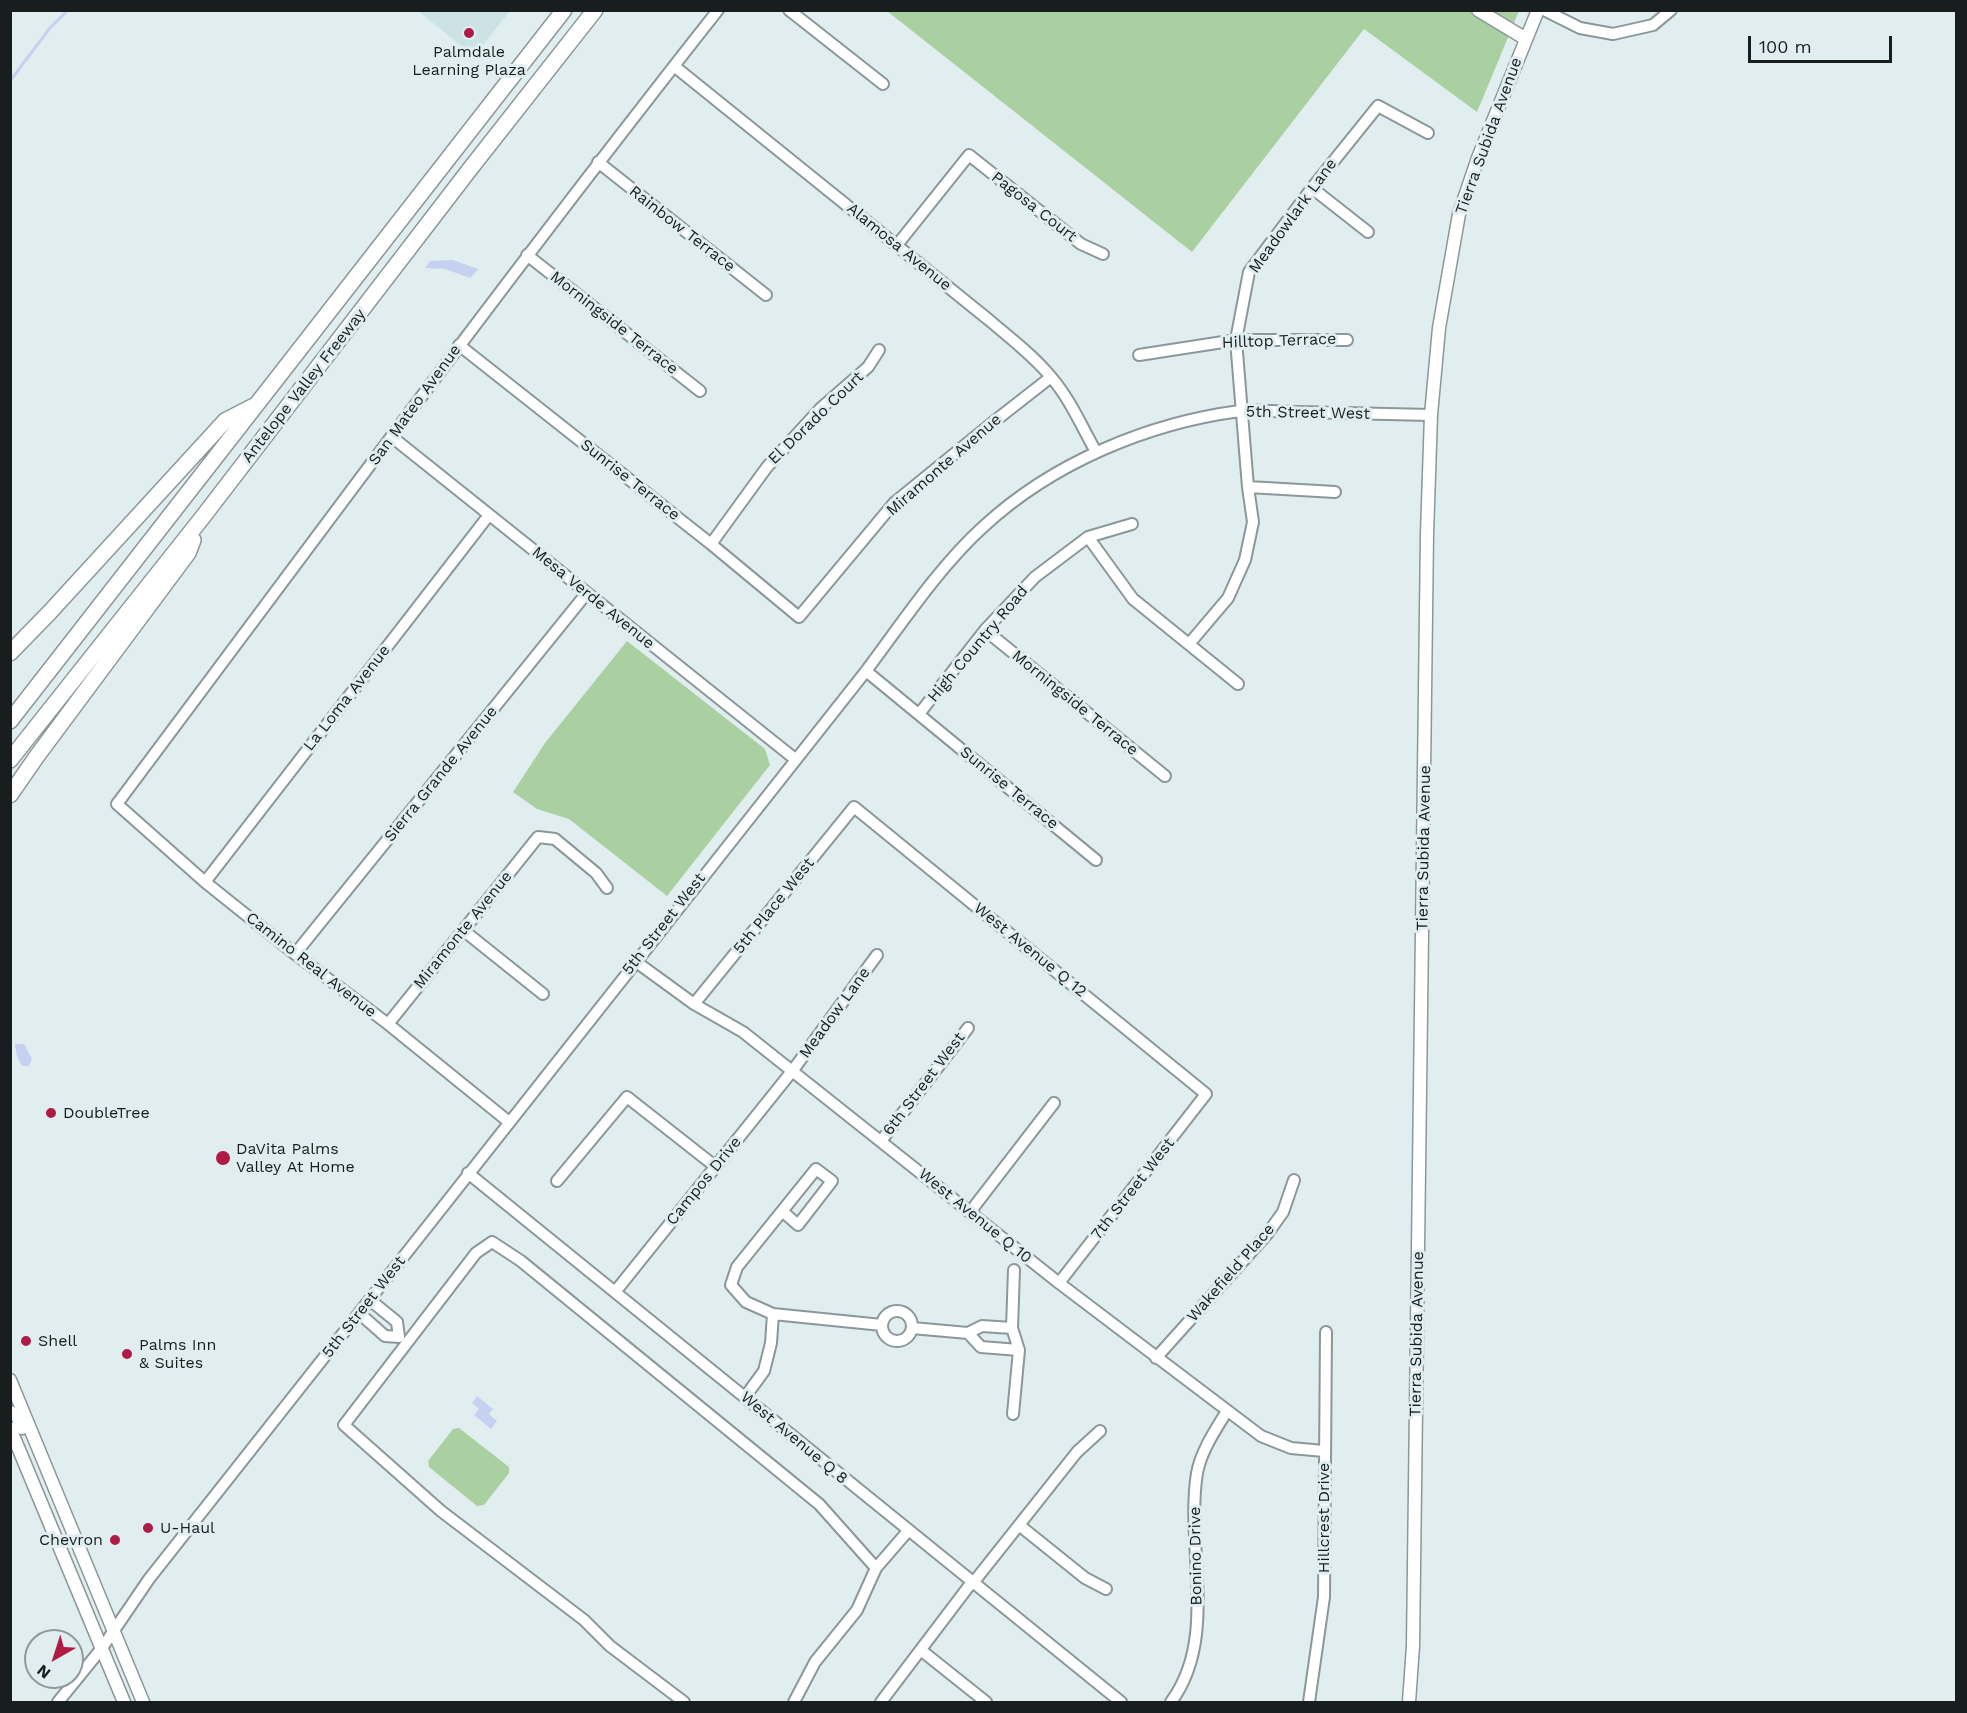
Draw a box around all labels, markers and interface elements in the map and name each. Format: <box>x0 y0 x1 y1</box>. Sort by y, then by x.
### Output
scale bar <box>1751 24 1895 62</box>
marker: Palmdale Learning Plaza <box>462 26 476 40</box>
text: 100 m <box>1759 36 1812 57</box>
place label: Palmdale Learning Plaza <box>412 42 526 80</box>
street label: Tierra Subida Avenue <box>1452 55 1526 217</box>
street label: Meadowlark Lane <box>1245 155 1341 277</box>
street label: Pagosa Court <box>987 168 1081 246</box>
street label: Rainbow Terrace <box>625 182 739 276</box>
street label: Alamosa Avenue <box>843 199 955 295</box>
street label: Morningside Terrace <box>546 267 682 379</box>
street label: Antelope Valley Freeway <box>238 305 370 467</box>
street label: Hilltop Terrace <box>1221 329 1337 353</box>
street label: San Mateo Avenue <box>365 341 465 469</box>
street label: El Dorado Court <box>764 368 868 468</box>
street label: 5th Street West <box>1246 402 1370 424</box>
street label: Miramonte Avenue <box>883 410 1005 520</box>
street label: Sunrise Terrace <box>576 435 684 525</box>
street label: Mesa Verde Avenue <box>528 543 658 653</box>
street label: High Country Road <box>924 582 1032 706</box>
street label: La Loma Avenue <box>300 641 394 755</box>
street label: Morningside Terrace <box>1008 646 1142 760</box>
street label: Sierra Grande Avenue <box>380 702 502 846</box>
street label: Sunrise Terrace <box>956 742 1062 834</box>
street label: Tierra Subida Avenue <box>1413 765 1435 931</box>
street label: 5th Place West <box>729 854 819 958</box>
street label: Miramonte Avenue <box>410 867 516 993</box>
street label: 5th Street West <box>618 869 710 979</box>
street label: West Avenue Q 12 <box>970 899 1090 1001</box>
street label: Camino Real Avenue <box>242 908 380 1022</box>
street label: Meadow Lane <box>796 964 874 1062</box>
street label: 6th Street West <box>879 1028 969 1140</box>
place label: DoubleTree <box>63 1103 150 1123</box>
marker: DoubleTree <box>44 1106 58 1120</box>
street label: Campos Drive <box>662 1133 746 1229</box>
street label: 7th Street West <box>1087 1134 1179 1244</box>
place label: DaVita Palms Valley At Home <box>236 1139 355 1177</box>
marker: DaVita Palms Valley At Home <box>214 1149 232 1167</box>
street label: West Avenue Q 10 <box>914 1164 1036 1268</box>
street label: Wakefield Place <box>1183 1220 1279 1326</box>
street label: Tierra Subida Avenue <box>1406 1251 1428 1417</box>
street label: 5th Street West <box>318 1252 410 1362</box>
place label: Shell <box>38 1331 77 1351</box>
marker: Shell <box>19 1334 33 1348</box>
place label: Palms Inn & Suites <box>139 1335 216 1373</box>
marker: Palms Inn & Suites <box>120 1347 134 1361</box>
street label: West Avenue Q 8 <box>737 1388 851 1488</box>
street label: Hillcrest Drive <box>1314 1463 1334 1573</box>
street label: Bonino Drive <box>1186 1506 1206 1606</box>
place label: U-Haul <box>160 1518 215 1538</box>
marker: U-Haul <box>141 1521 155 1535</box>
place label: Chevron <box>39 1530 103 1550</box>
marker: Chevron <box>108 1533 122 1547</box>
north arrow <box>24 1629 84 1689</box>
text: N <box>33 1661 54 1683</box>

